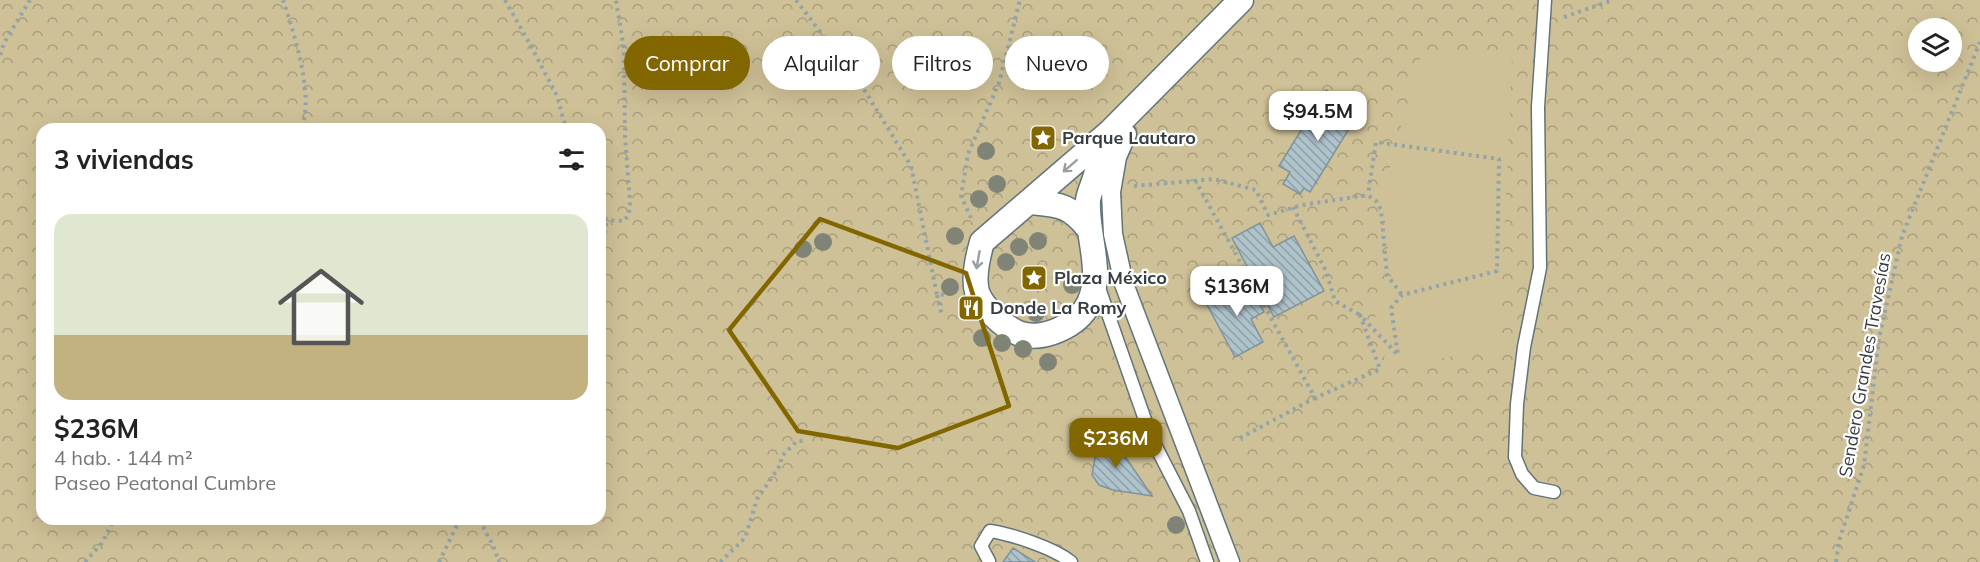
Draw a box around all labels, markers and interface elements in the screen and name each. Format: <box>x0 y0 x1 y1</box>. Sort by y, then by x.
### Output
map controls <box>1908 18 1962 72</box>
button: layers <box>1908 18 1962 72</box>
chip: Comprar <box>624 36 750 90</box>
chip: Alquilar <box>762 36 880 90</box>
chip: Filtros <box>892 36 993 90</box>
chip: Nuevo <box>1005 36 1109 90</box>
pin: $94.5M <box>1269 91 1367 142</box>
text: $94.5M <box>1283 98 1353 123</box>
place icon: Parque Lautaro <box>1028 123 1058 153</box>
place label: Parque Lautaro <box>1062 126 1196 149</box>
text: 3 viviendas <box>54 143 194 176</box>
icon: filters <box>555 143 588 176</box>
one-way arrow <box>1063 159 1078 173</box>
one-way arrow <box>972 250 983 269</box>
street label: Sendero Grandes Travesías <box>1833 251 1896 479</box>
icon: home <box>267 253 375 361</box>
place icon: Plaza México <box>1019 263 1049 293</box>
place label: Plaza México <box>1054 266 1167 289</box>
pin: $136M <box>1195 266 1279 317</box>
text: $136M <box>1204 273 1270 298</box>
restaurant icon: Donde La Romy <box>956 293 986 323</box>
place label: Donde La Romy <box>990 296 1127 319</box>
text: $236M <box>54 412 139 445</box>
pin: $236M <box>1074 418 1158 469</box>
text: $236M <box>1083 425 1149 450</box>
text: 4 hab. · 144 m² <box>54 445 193 470</box>
text: Paseo Peatonal Cumbre <box>54 470 276 495</box>

